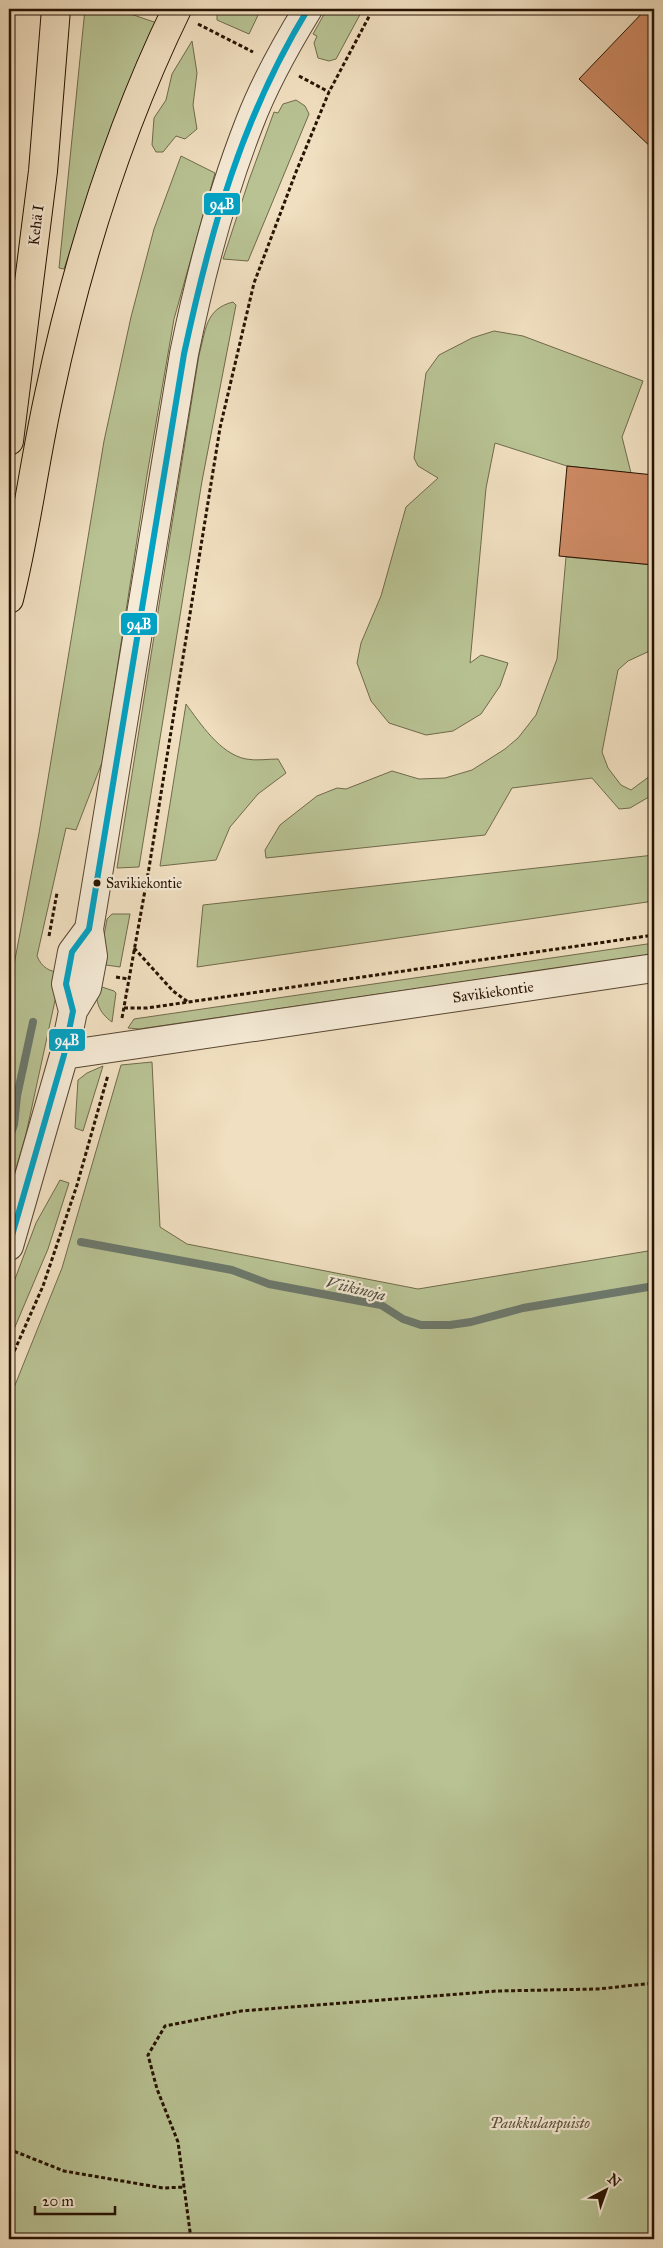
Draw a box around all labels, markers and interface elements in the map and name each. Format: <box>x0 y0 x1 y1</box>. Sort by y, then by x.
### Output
line badge: 94B <box>203 192 241 216</box>
text: 94B <box>210 196 234 214</box>
street label: Kehä I <box>25 204 47 246</box>
line badge: 94B <box>120 612 158 636</box>
text: 94B <box>127 616 151 634</box>
place label: Savikiekontie <box>106 875 182 892</box>
marker: Savikiekontie <box>92 878 102 888</box>
street label: Savikiekontie <box>451 977 535 1007</box>
line badge: 94B <box>48 1028 86 1052</box>
text: 94B <box>55 1032 79 1050</box>
water label: Viikinoja <box>324 1272 388 1306</box>
park label: Paukkulanpuisto <box>490 2114 590 2133</box>
north arrow <box>580 2166 630 2216</box>
text: N <box>604 2170 624 2191</box>
scale bar <box>35 2183 115 2215</box>
text: 20 m <box>42 2192 74 2210</box>

